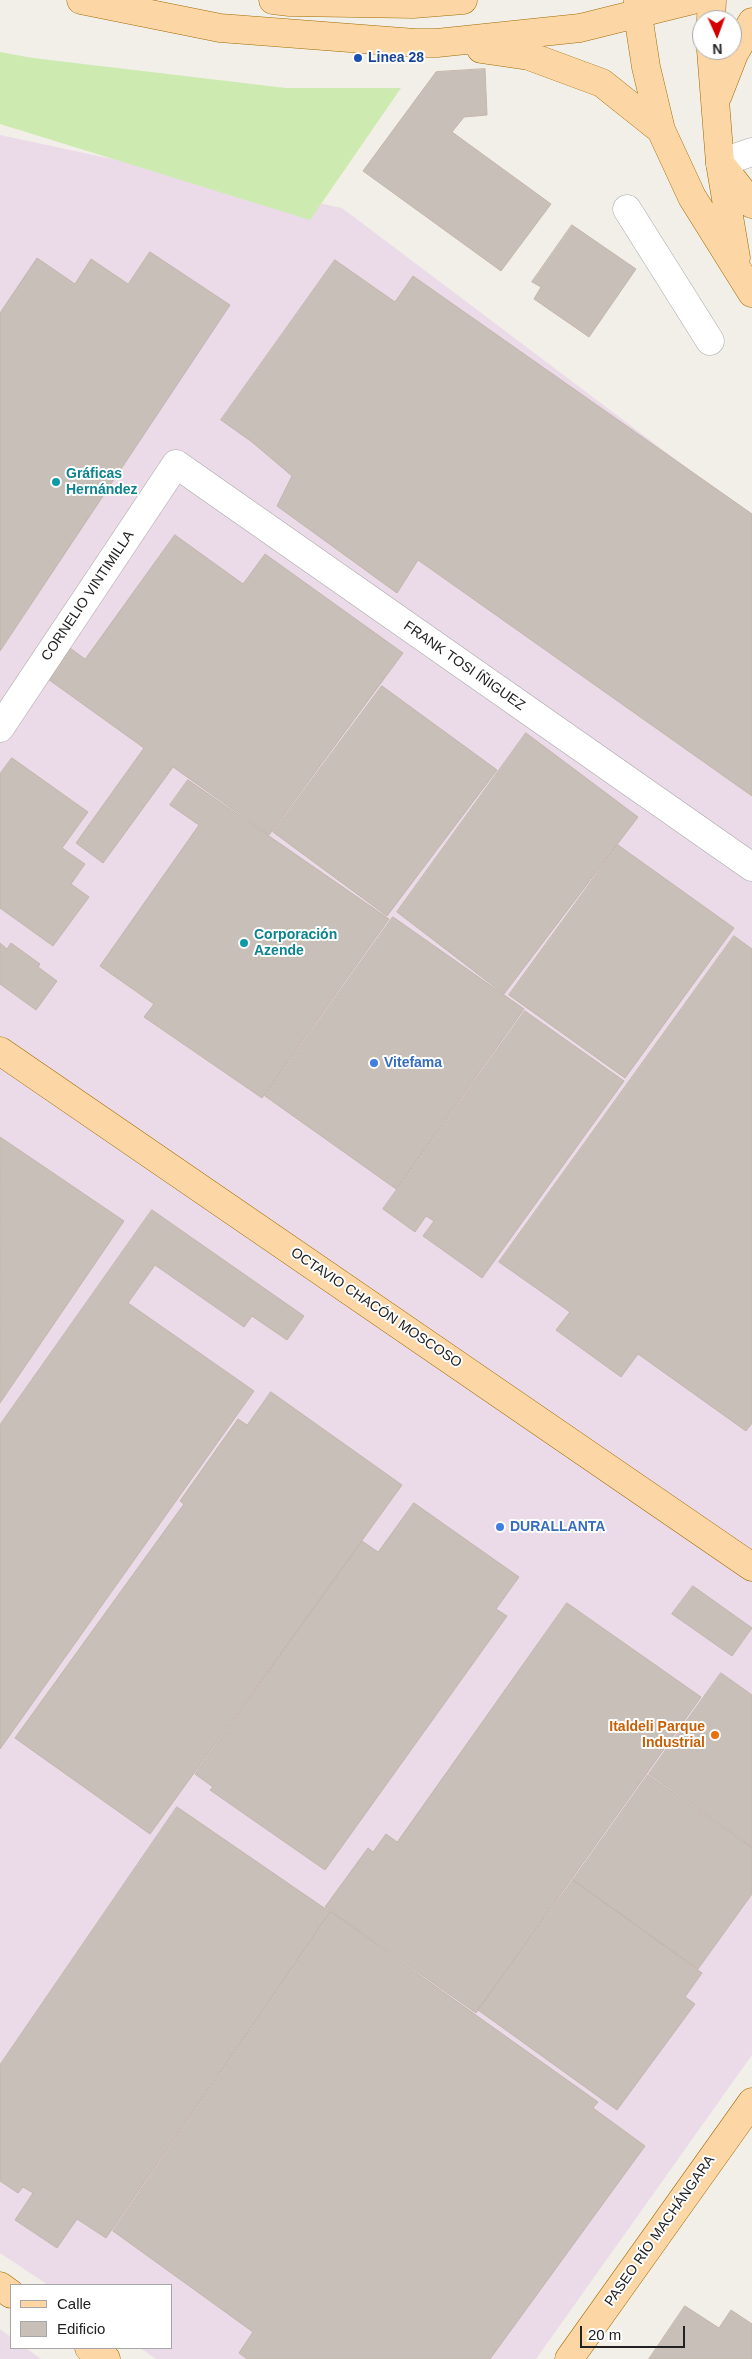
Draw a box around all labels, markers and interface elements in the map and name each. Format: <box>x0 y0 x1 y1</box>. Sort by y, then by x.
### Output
north arrow <box>692 10 742 60</box>
text: N <box>712 41 723 57</box>
place label: Linea 28 <box>368 50 424 66</box>
marker: Linea 28 <box>352 52 364 64</box>
place label: Gráficas Hernández <box>66 466 138 498</box>
marker: Gráficas Hernández <box>50 476 62 488</box>
street label: CORNELIO VINTIMILLA <box>38 528 138 664</box>
street label: FRANK TOSI ÍÑIGUEZ <box>400 618 528 714</box>
place label: Corporación Azende <box>254 927 337 960</box>
marker: Corporación Azende <box>238 937 250 949</box>
place label: Vitefama <box>384 1055 442 1071</box>
marker: Vitefama <box>368 1057 380 1069</box>
street label: OCTAVIO CHACÓN MOSCOSO <box>287 1244 465 1372</box>
place label: DURALLANTA <box>510 1519 605 1535</box>
marker: DURALLANTA <box>494 1521 506 1533</box>
place label: Italdeli Parque Industrial <box>609 1719 705 1751</box>
marker: Italdeli Parque Industrial <box>709 1729 721 1741</box>
street label: PASEO RÍO MACHÁNGARA <box>601 2152 719 2310</box>
legend <box>10 2284 172 2349</box>
text: Calle <box>57 2295 91 2312</box>
scale bar <box>582 2316 687 2348</box>
text: Edificio <box>57 2320 105 2337</box>
text: 20 m <box>588 2326 621 2343</box>

